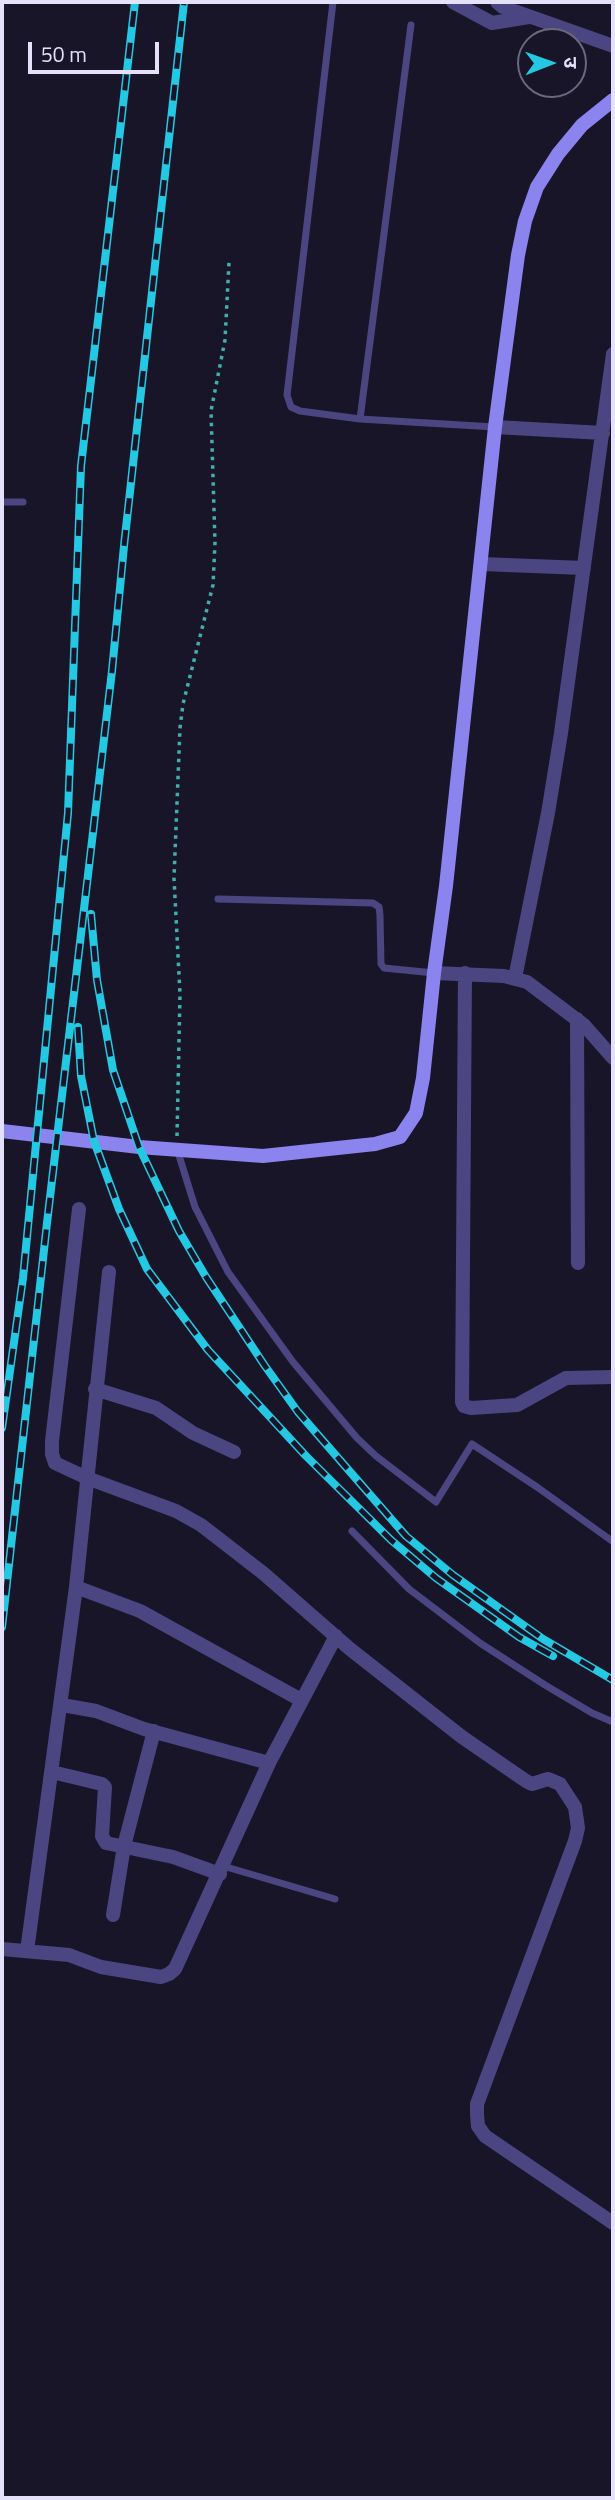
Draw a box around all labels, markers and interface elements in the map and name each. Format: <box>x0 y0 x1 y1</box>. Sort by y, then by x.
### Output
scale bar <box>32 28 163 72</box>
north arrow <box>517 28 587 98</box>
text: 50 m <box>41 38 87 70</box>
text: उ <box>557 57 586 68</box>

